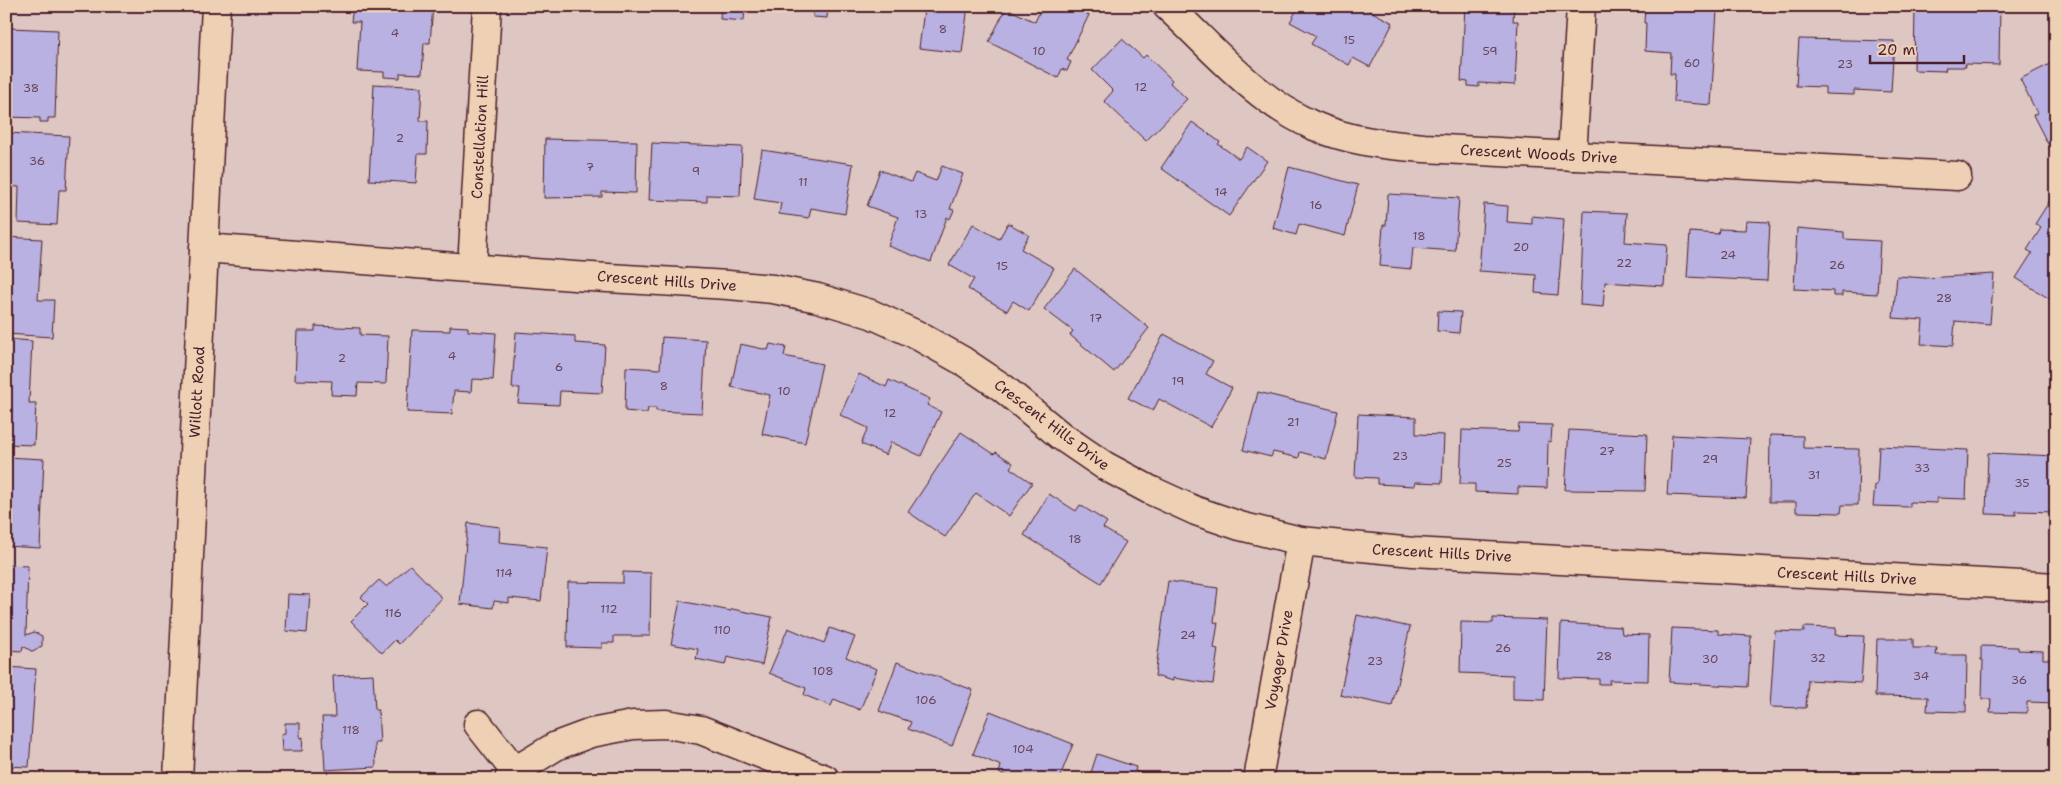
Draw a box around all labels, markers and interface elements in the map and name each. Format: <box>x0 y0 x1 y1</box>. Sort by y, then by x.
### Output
house number: 8 <box>939 21 947 37</box>
house number: 4 <box>391 25 399 41</box>
house number: 15 <box>1343 32 1355 48</box>
scale bar <box>1870 32 1963 64</box>
text: 20 m <box>1877 40 1916 60</box>
house number: 10 <box>1032 43 1046 59</box>
house number: 59 <box>1482 43 1498 59</box>
house number: 60 <box>1684 55 1700 71</box>
house number: 23 <box>1837 56 1853 72</box>
street label: Constellation Hill <box>467 74 493 200</box>
house number: 12 <box>1135 79 1147 95</box>
house number: 38 <box>23 80 39 96</box>
house number: 2 <box>396 130 404 146</box>
street label: Crescent Woods Drive <box>1460 140 1618 168</box>
house number: 36 <box>29 153 45 169</box>
house number: 7 <box>586 159 594 175</box>
house number: 9 <box>692 163 700 179</box>
house number: 11 <box>798 174 808 190</box>
house number: 14 <box>1215 184 1227 200</box>
house number: 16 <box>1309 197 1323 213</box>
house number: 13 <box>915 206 927 222</box>
house number: 18 <box>1412 228 1426 244</box>
house number: 20 <box>1513 239 1529 255</box>
house number: 24 <box>1720 247 1736 263</box>
house number: 22 <box>1616 255 1632 271</box>
house number: 26 <box>1829 257 1845 273</box>
house number: 15 <box>996 258 1008 274</box>
street label: Crescent Hills Drive <box>596 266 738 296</box>
house number: 28 <box>1936 290 1952 306</box>
house number: 17 <box>1090 310 1102 326</box>
street label: Willott Road <box>185 345 209 438</box>
house number: 4 <box>448 348 456 364</box>
house number: 2 <box>338 350 346 366</box>
house number: 6 <box>555 359 563 375</box>
house number: 19 <box>1172 373 1184 389</box>
street label: Crescent Hills Drive <box>990 375 1114 475</box>
house number: 8 <box>660 378 668 394</box>
house number: 10 <box>777 383 791 399</box>
house number: 12 <box>884 405 896 421</box>
house number: 21 <box>1287 414 1299 430</box>
house number: 27 <box>1599 443 1615 459</box>
house number: 23 <box>1392 448 1408 464</box>
house number: 29 <box>1702 451 1718 467</box>
house number: 25 <box>1496 455 1512 471</box>
house number: 33 <box>1914 460 1930 476</box>
house number: 31 <box>1808 467 1820 483</box>
house number: 35 <box>2014 475 2030 491</box>
house number: 18 <box>1068 531 1082 547</box>
street label: Crescent Hills Drive <box>1372 539 1512 567</box>
street label: Crescent Hills Drive <box>1777 562 1917 590</box>
house number: 114 <box>495 565 513 581</box>
house number: 112 <box>600 601 618 617</box>
house number: 116 <box>384 605 402 621</box>
street label: Voyager Drive <box>1260 608 1298 712</box>
house number: 110 <box>713 622 731 638</box>
house number: 24 <box>1180 627 1196 643</box>
house number: 26 <box>1495 640 1511 656</box>
house number: 28 <box>1596 648 1612 664</box>
house number: 32 <box>1810 650 1826 666</box>
house number: 30 <box>1702 651 1718 667</box>
house number: 23 <box>1367 653 1383 669</box>
house number: 108 <box>812 663 834 679</box>
house number: 34 <box>1913 668 1929 684</box>
house number: 36 <box>2011 672 2027 688</box>
house number: 106 <box>915 692 937 708</box>
house number: 118 <box>342 722 360 738</box>
house number: 104 <box>1012 741 1034 757</box>

